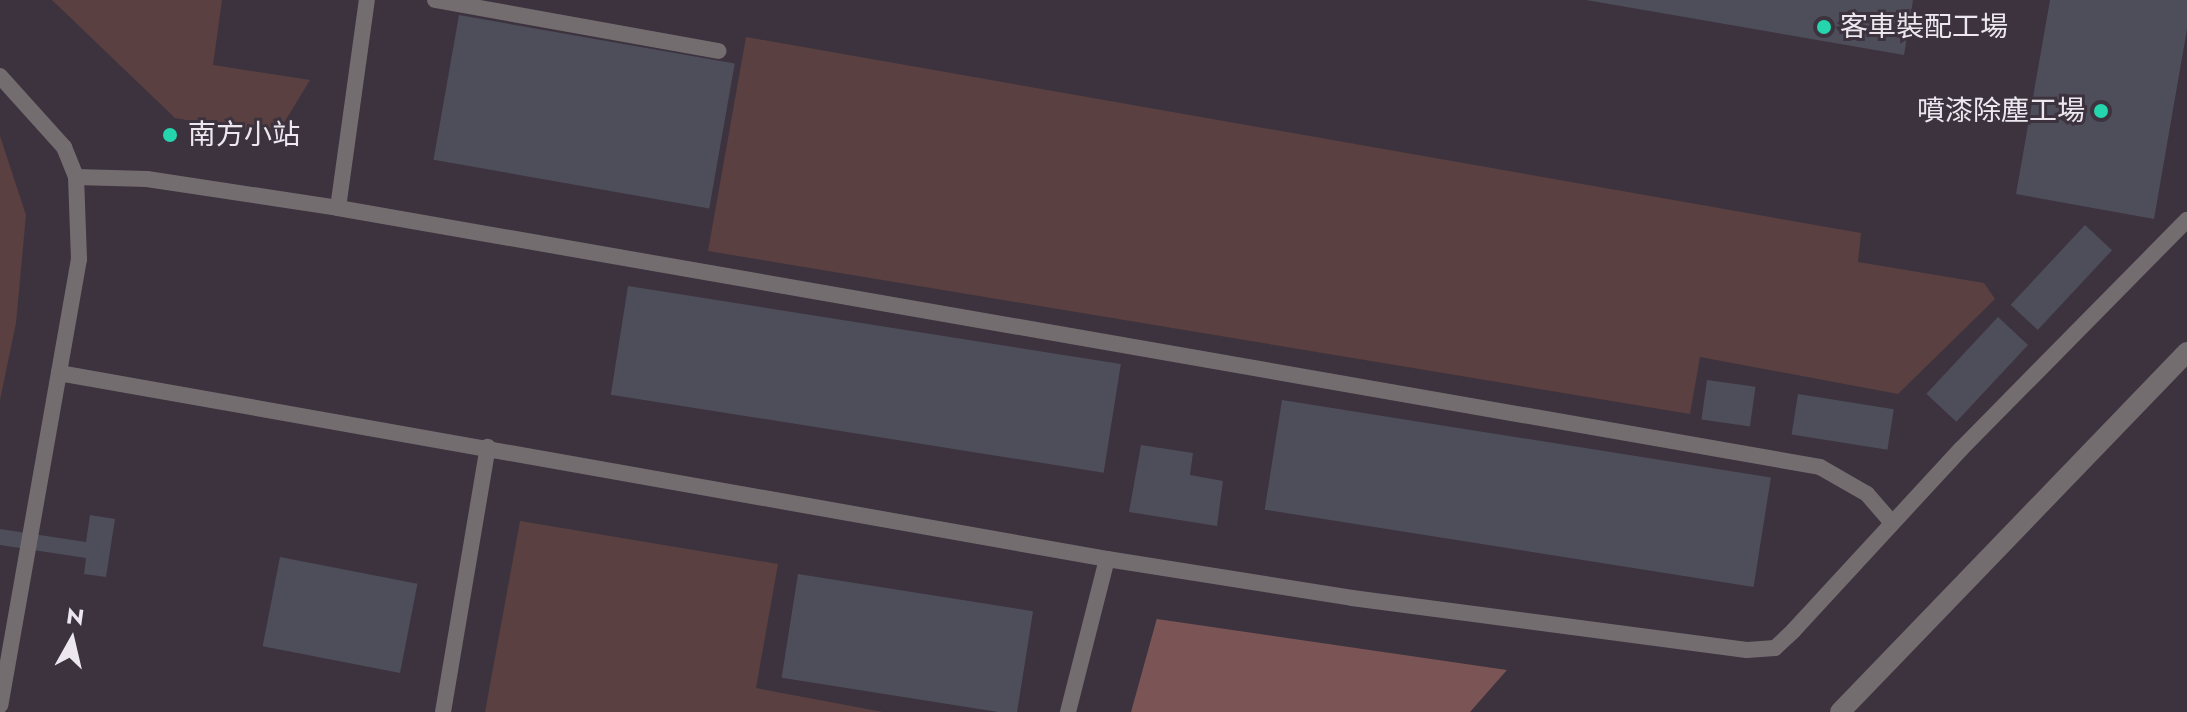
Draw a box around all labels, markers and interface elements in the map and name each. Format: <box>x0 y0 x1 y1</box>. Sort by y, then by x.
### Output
place label: 客車裝配工場 <box>1840 10 2008 44</box>
marker: 客車裝配工場 <box>1815 18 1833 36</box>
place label: 噴漆除塵工場 <box>1917 94 2085 128</box>
marker: 噴漆除塵工場 <box>2092 102 2110 120</box>
place label: 南方小站 <box>188 118 300 152</box>
marker: 南方小站 <box>159 124 181 146</box>
text: N <box>64 599 86 633</box>
north arrow <box>32 600 112 680</box>

